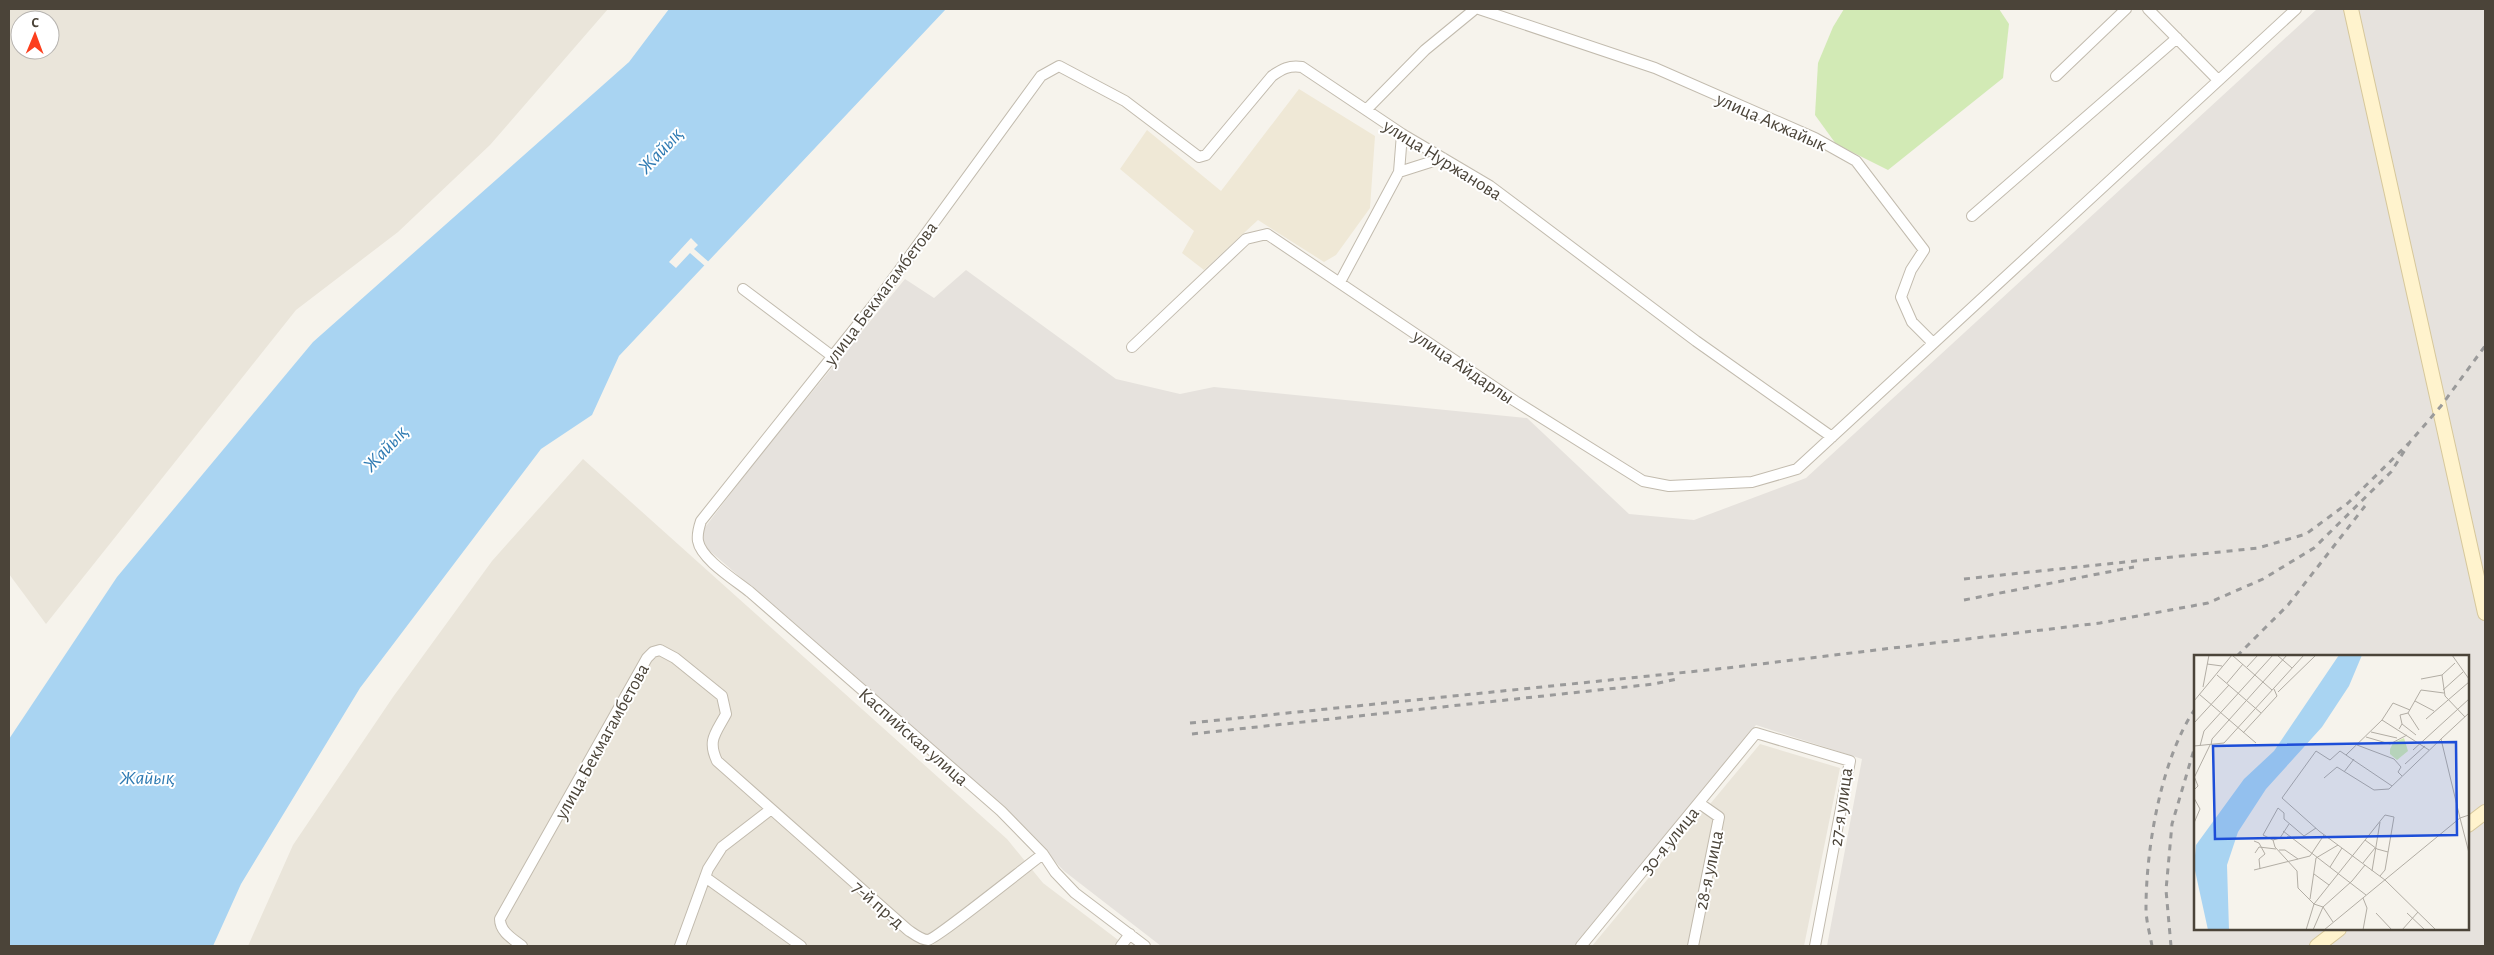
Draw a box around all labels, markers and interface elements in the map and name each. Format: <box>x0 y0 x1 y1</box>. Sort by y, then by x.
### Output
north arrow <box>10 10 60 60</box>
text: С <box>31 16 39 30</box>
street label: улица Акжайык <box>1712 89 1830 155</box>
street label: улица Нуржанова <box>1379 116 1505 204</box>
water label: Жайық <box>635 124 687 178</box>
street label: улица Бекмагамбетова <box>820 218 942 370</box>
street label: улица Айдарлы <box>1408 326 1517 408</box>
water label: Жайық <box>360 422 412 476</box>
inset map <box>2194 655 2469 930</box>
street label: улица Бекмагамбетова <box>551 660 653 824</box>
street label: Каспийская улица <box>855 685 972 790</box>
street label: 27-я улица <box>1827 766 1856 848</box>
water label: Жайық <box>119 768 175 788</box>
street label: 30-я улица <box>1637 803 1703 878</box>
street label: 28-я улица <box>1692 829 1727 912</box>
street label: 7-й пр-д <box>848 878 908 933</box>

